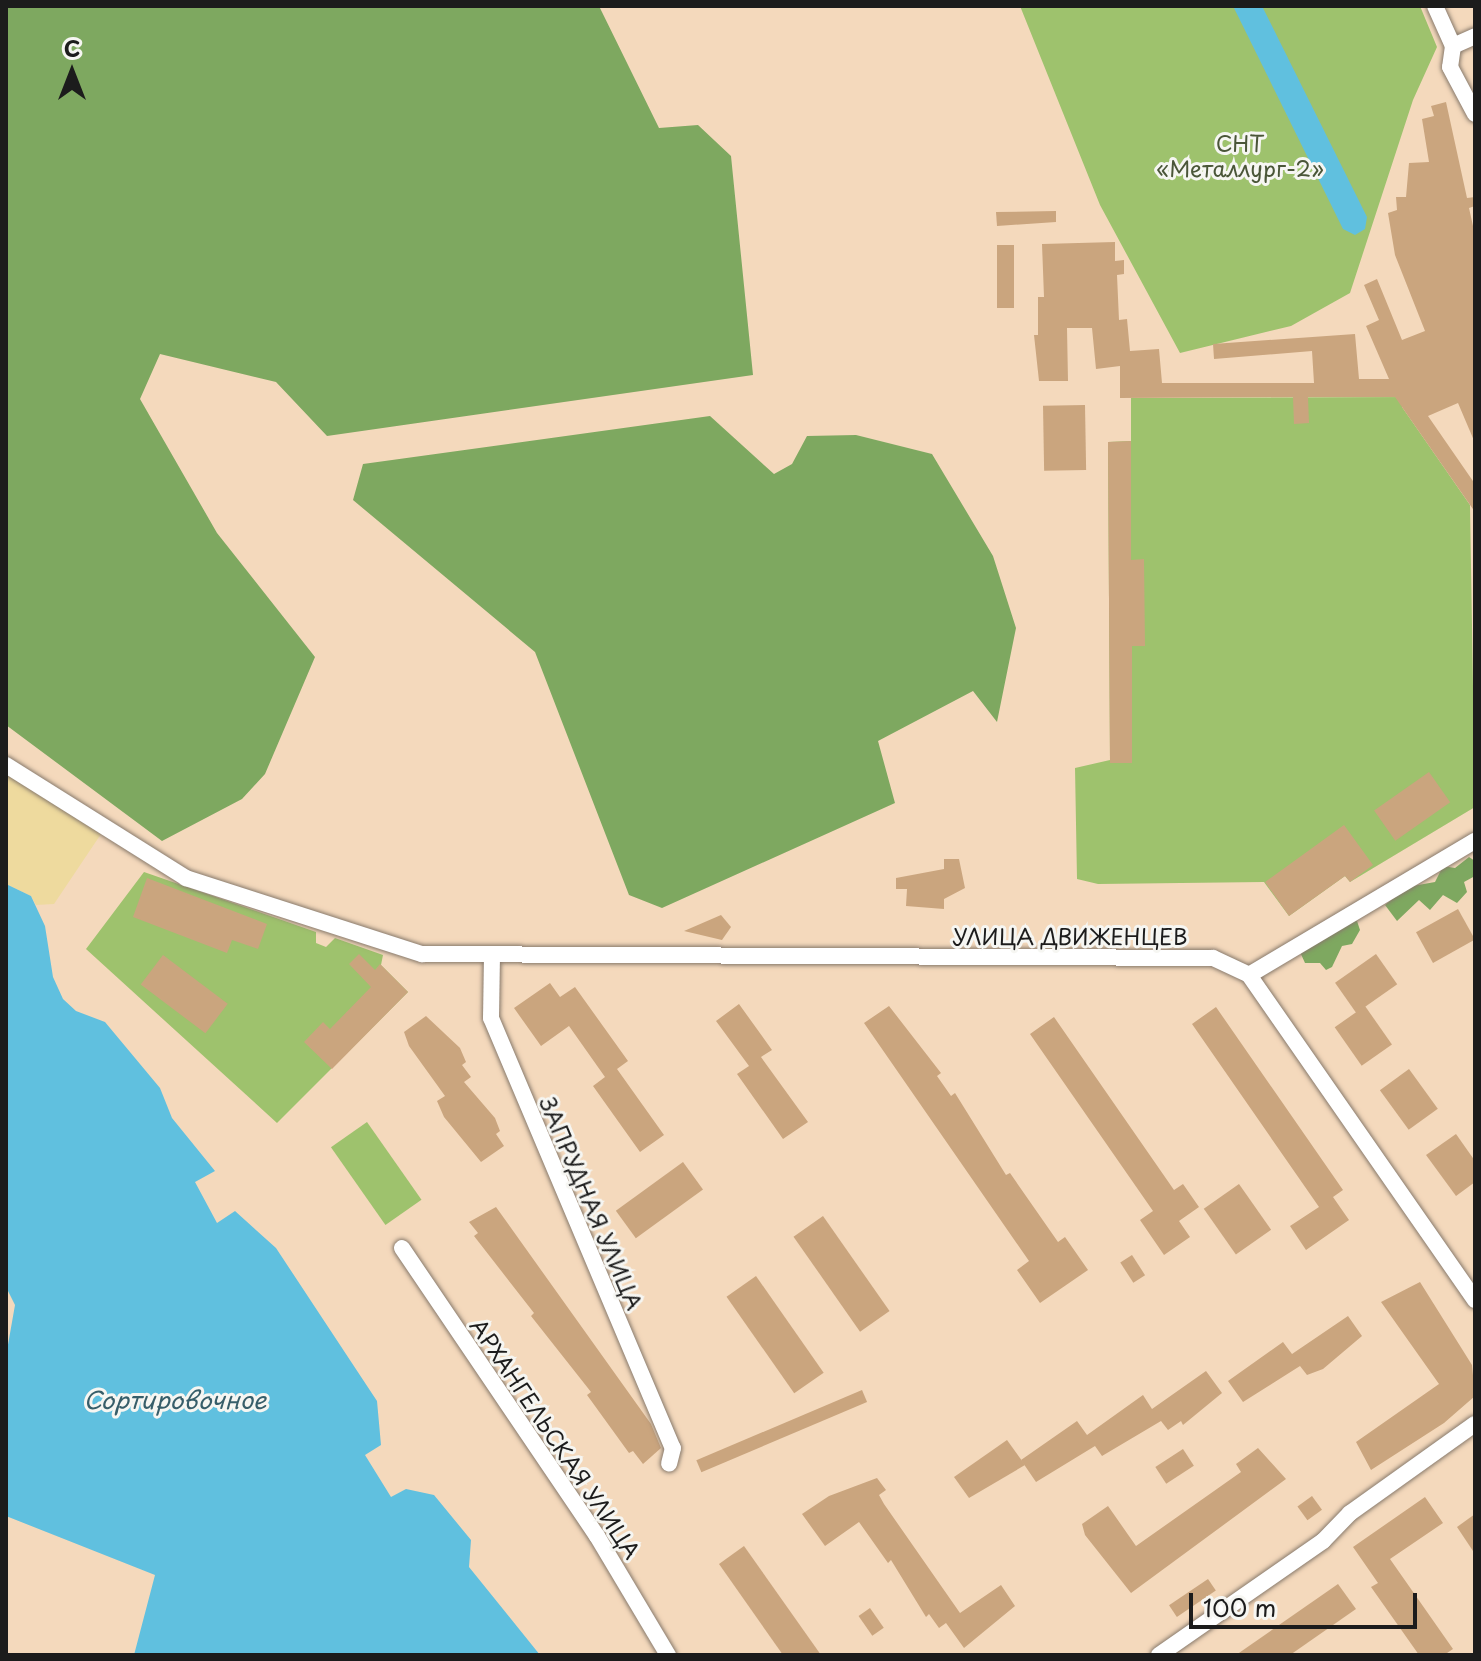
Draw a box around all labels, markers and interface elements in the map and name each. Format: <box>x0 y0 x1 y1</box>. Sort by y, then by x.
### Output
text: С <box>64 31 80 64</box>
north arrow <box>32 32 112 112</box>
park label: СНТ «Металлург-2» <box>1156 129 1324 180</box>
street label: УЛИЦА ДВИЖЕНЦЕВ <box>951 923 1189 949</box>
street label: ЗАПРУДНАЯ УЛИЦА <box>535 1093 649 1313</box>
street label: АРХАНГЕЛЬСКАЯ УЛИЦА <box>466 1313 646 1563</box>
water label: Сортировочное <box>83 1386 267 1414</box>
scale bar <box>1193 1577 1421 1627</box>
text: 100 m <box>1203 1589 1276 1625</box>

